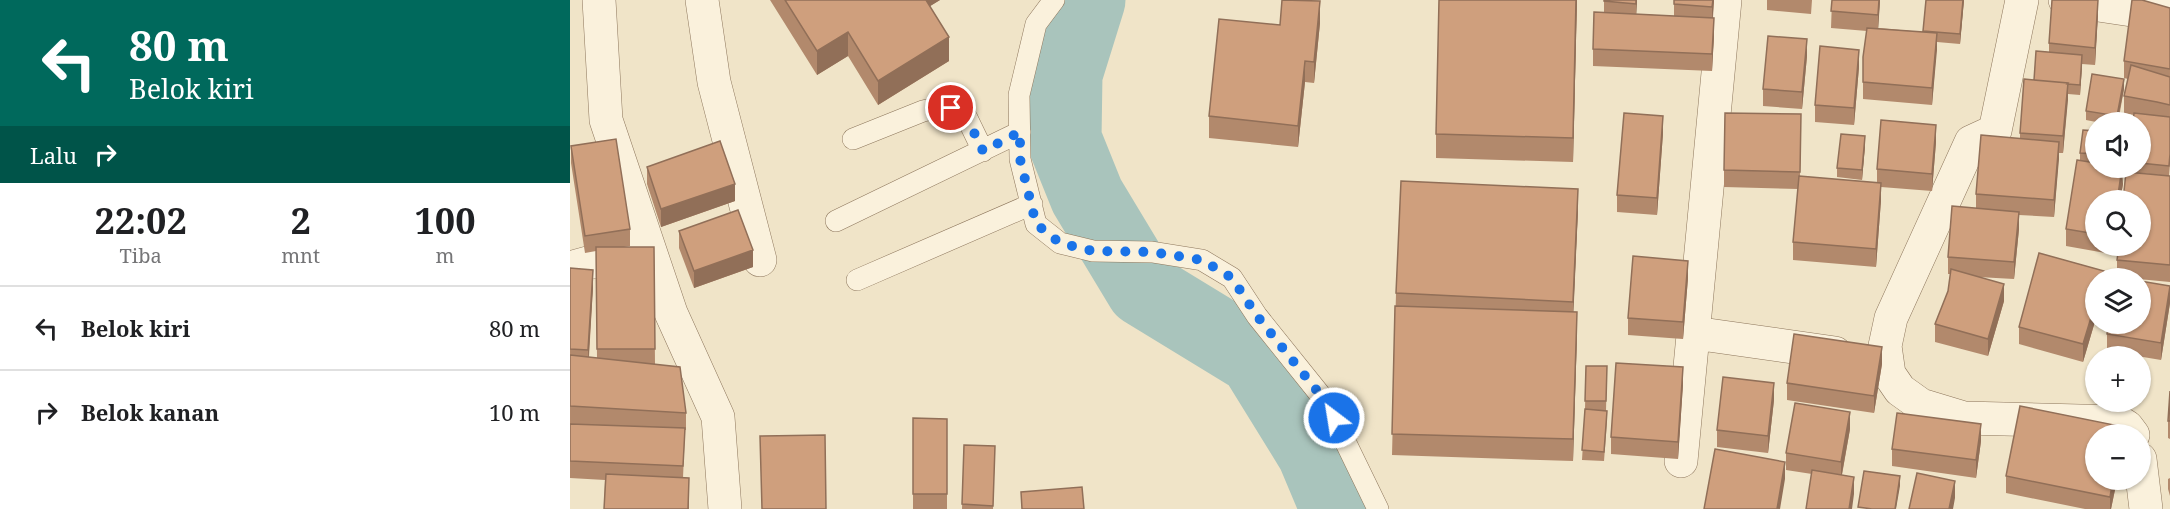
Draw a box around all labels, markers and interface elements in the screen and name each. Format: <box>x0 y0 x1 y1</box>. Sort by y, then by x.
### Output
text: 80 m <box>129 16 229 73</box>
icon: left <box>30 24 108 102</box>
text: Belok kiri <box>129 70 254 107</box>
pin <box>925 82 976 133</box>
icon: arrive <box>934 91 967 124</box>
map controls <box>2085 112 2151 490</box>
button: sound <box>2085 112 2151 178</box>
icon: right <box>89 138 122 171</box>
text: Lalu <box>30 140 77 170</box>
button: search <box>2085 190 2151 256</box>
text: 22:02 <box>94 196 187 245</box>
text: 2 <box>290 196 311 245</box>
text: 100 <box>415 196 476 245</box>
text: Tiba <box>120 242 162 269</box>
text: mnt <box>281 242 320 269</box>
text: m <box>436 242 454 269</box>
button: layers <box>2085 268 2151 334</box>
icon: left <box>30 312 63 345</box>
text: Belok kiri <box>81 313 190 343</box>
text: 80 m <box>489 313 540 343</box>
button: + <box>2085 346 2151 412</box>
position arrow <box>1302 386 1366 450</box>
icon: right <box>30 396 63 429</box>
text: Belok kanan <box>81 397 219 427</box>
text: 10 m <box>489 397 540 427</box>
button: − <box>2085 424 2151 490</box>

